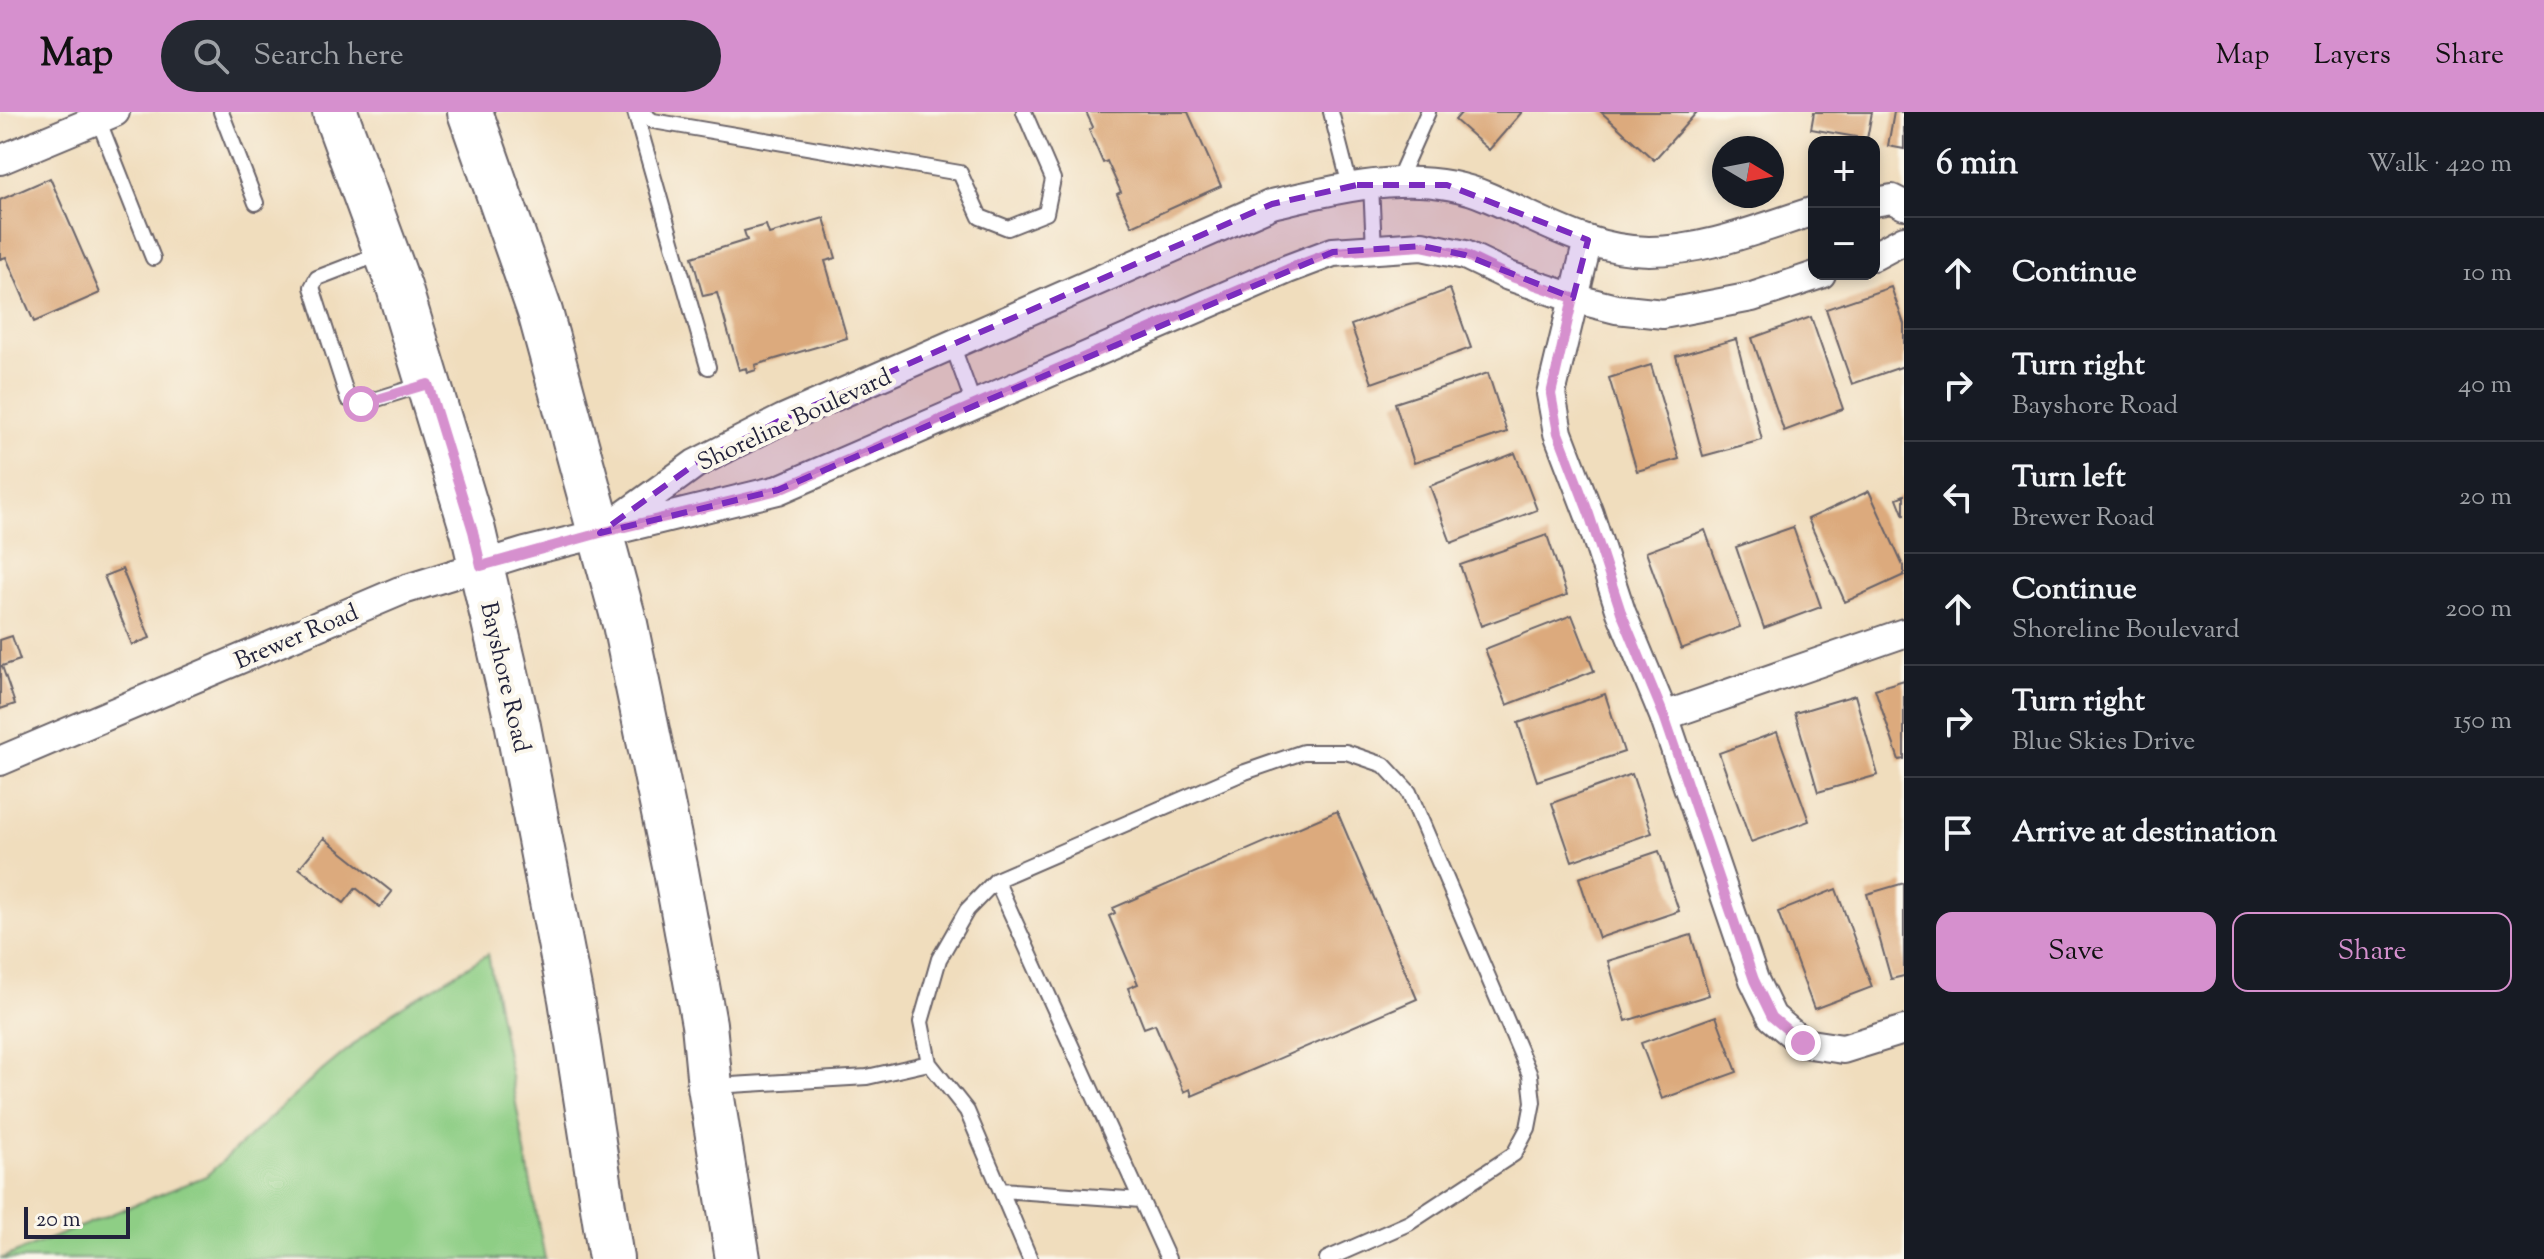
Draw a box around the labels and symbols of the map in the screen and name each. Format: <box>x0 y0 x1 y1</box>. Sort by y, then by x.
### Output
north arrow <box>1712 136 1784 208</box>
street label: Shoreline Boulevard <box>692 361 898 481</box>
route start <box>343 386 379 422</box>
street label: Brewer Road <box>230 596 364 679</box>
street label: Bayshore Road <box>470 599 538 756</box>
route end <box>1785 1025 1821 1061</box>
scale bar <box>24 1203 130 1239</box>

